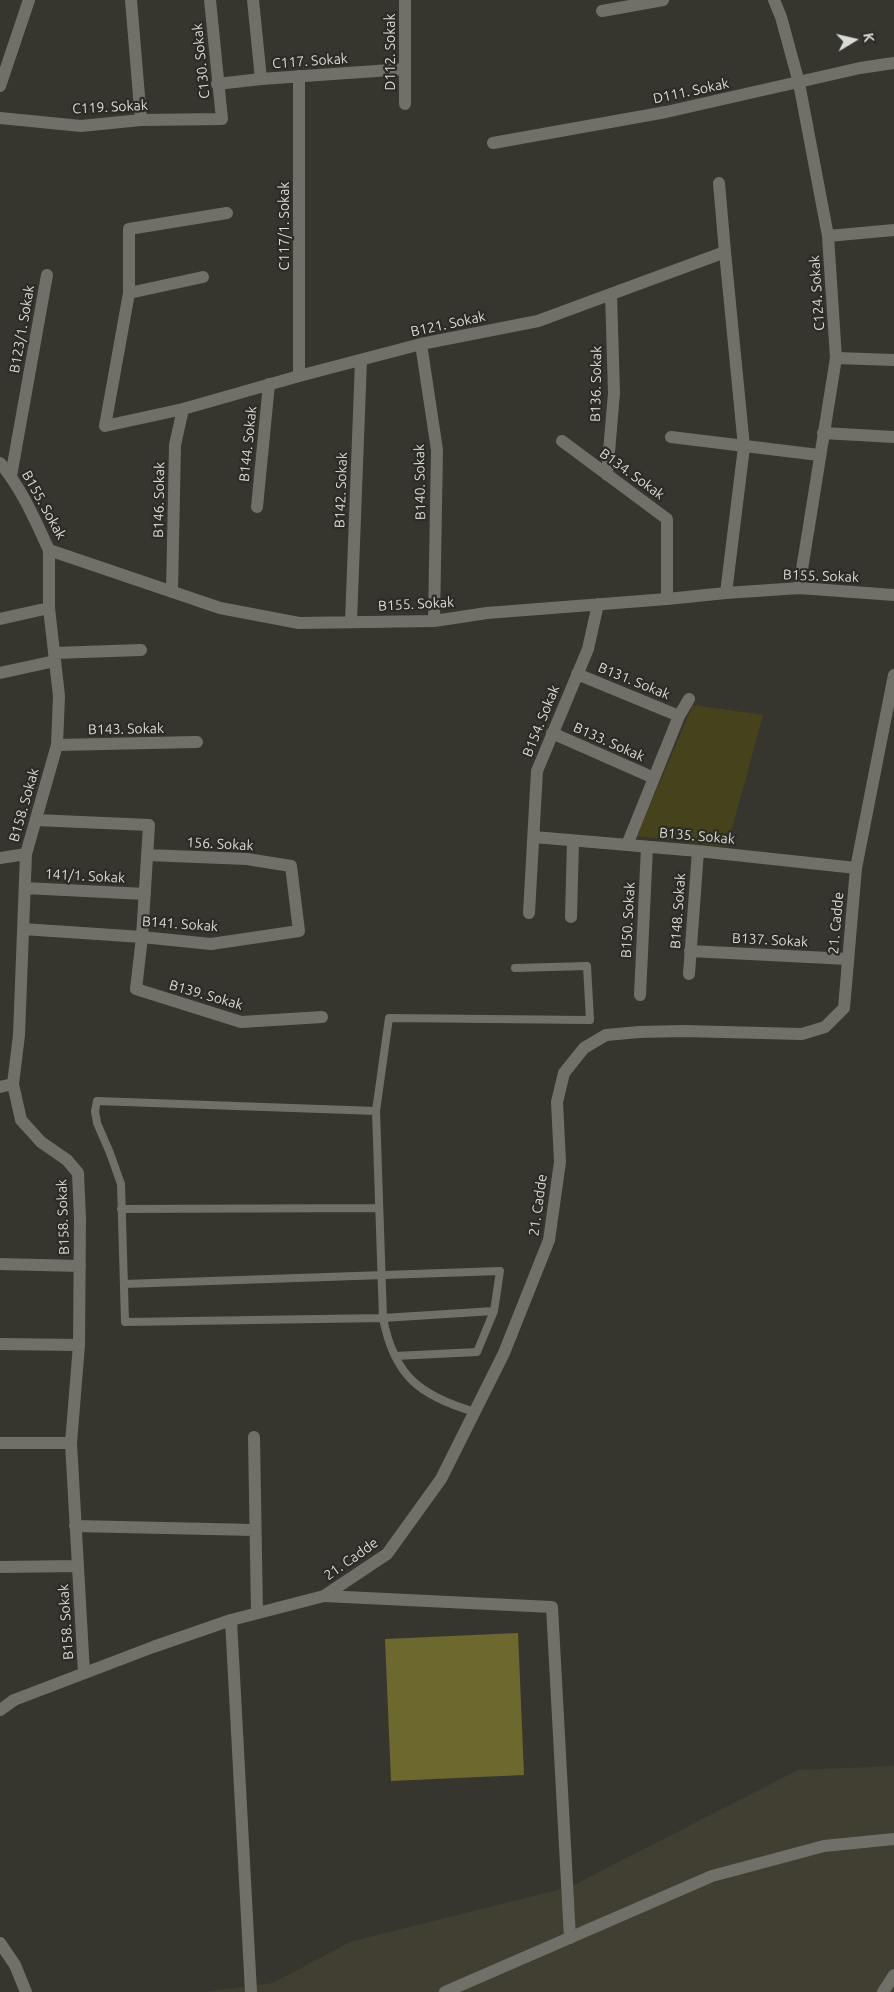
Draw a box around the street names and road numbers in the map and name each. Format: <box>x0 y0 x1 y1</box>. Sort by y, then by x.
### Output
street label: D112. Sokak <box>382 13 398 91</box>
street label: C130. Sokak <box>189 22 213 100</box>
street label: C117. Sokak <box>272 50 348 72</box>
street label: D111. Sokak <box>652 75 730 107</box>
street label: C119. Sokak <box>72 97 148 117</box>
street label: C117/1. Sokak <box>276 182 292 270</box>
street label: C124. Sokak <box>806 255 828 331</box>
street label: B123/1. Sokak <box>6 284 38 374</box>
street label: B121. Sokak <box>409 308 487 340</box>
street label: B136. Sokak <box>587 346 605 422</box>
street label: B144. Sokak <box>236 405 260 483</box>
street label: B140. Sokak <box>411 444 429 520</box>
street label: B134. Sokak <box>596 445 668 503</box>
street label: B142. Sokak <box>331 452 351 528</box>
street label: B146. Sokak <box>150 462 168 538</box>
street label: B155. Sokak <box>18 468 70 542</box>
street label: B155. Sokak <box>783 566 859 586</box>
street label: B155. Sokak <box>378 594 454 614</box>
street label: B131. Sokak <box>596 659 672 703</box>
street label: B154. Sokak <box>519 683 563 759</box>
street label: B133. Sokak <box>571 719 647 765</box>
street label: B143. Sokak <box>88 720 164 738</box>
street label: B158. Sokak <box>5 766 43 844</box>
street label: B135. Sokak <box>658 824 736 848</box>
street label: 156. Sokak <box>186 834 254 854</box>
street label: 141/1. Sokak <box>44 866 126 886</box>
street label: B148. Sokak <box>667 872 689 950</box>
street label: B150. Sokak <box>618 882 638 958</box>
street label: 21. Cadde <box>825 891 847 955</box>
street label: B141. Sokak <box>141 913 219 935</box>
street label: B137. Sokak <box>732 930 808 950</box>
street label: B139. Sokak <box>167 976 245 1014</box>
street label: 21. Cadde <box>525 1173 551 1237</box>
street label: B158. Sokak <box>53 1179 73 1255</box>
street label: 21. Cadde <box>321 1534 381 1584</box>
street label: B158. Sokak <box>55 1583 77 1661</box>

